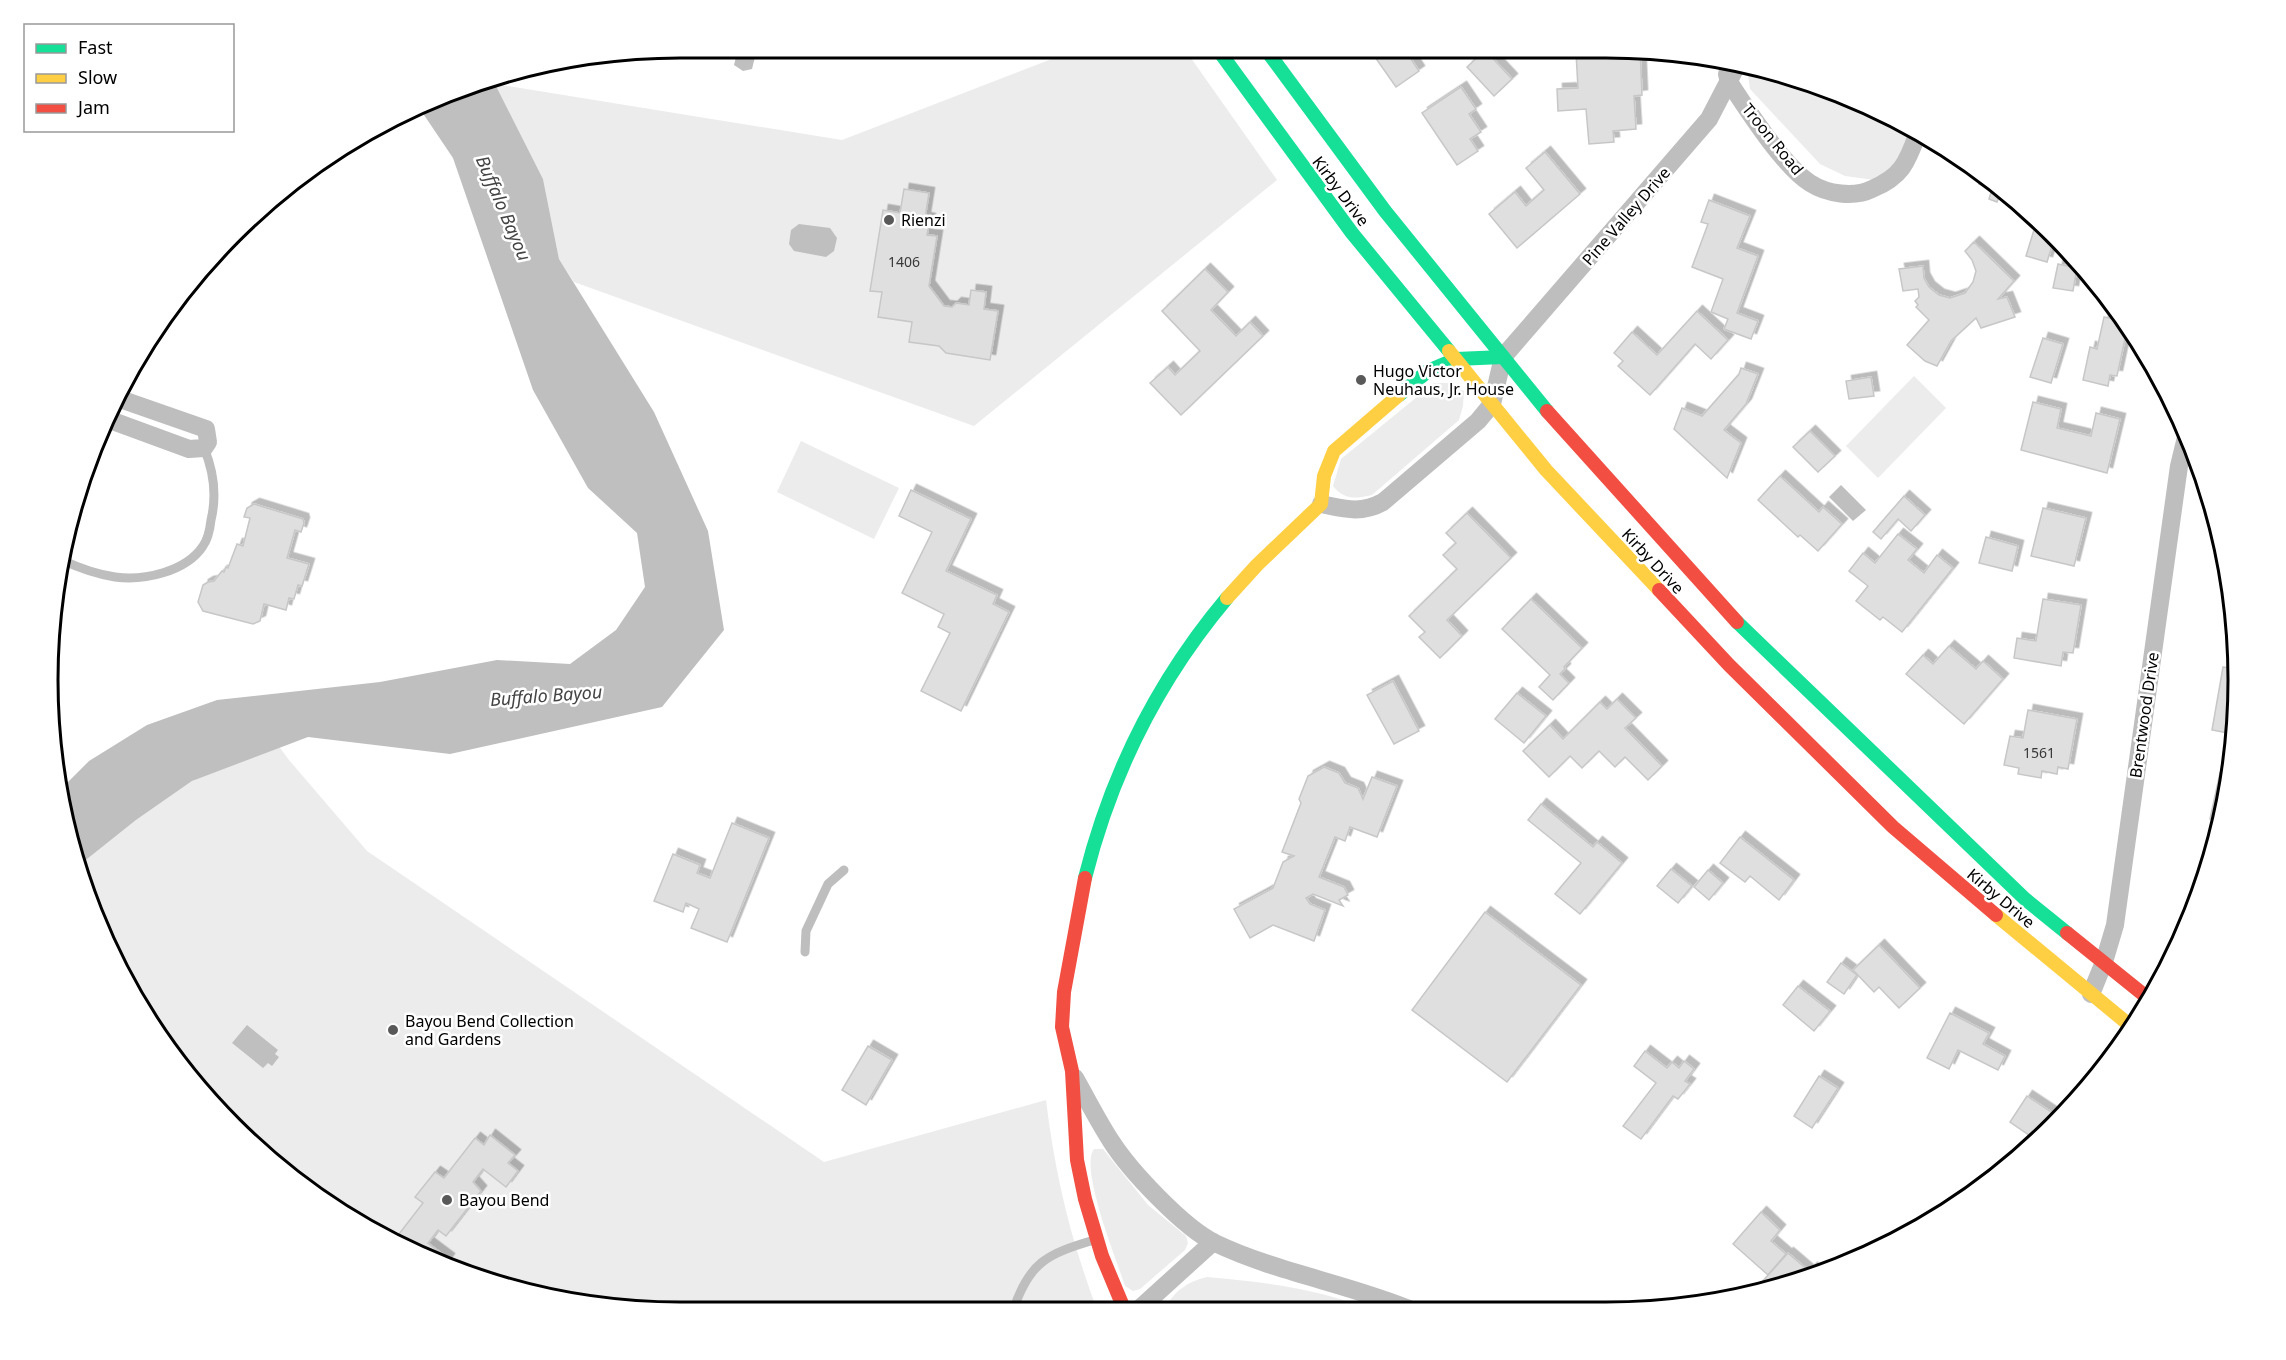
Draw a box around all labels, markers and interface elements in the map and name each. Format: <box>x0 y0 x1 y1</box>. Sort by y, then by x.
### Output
legend <box>24 24 234 132</box>
text: Fast <box>78 35 113 59</box>
text: Slow <box>78 65 117 89</box>
text: Jam <box>76 95 110 119</box>
street label: Troon Road <box>1737 99 1809 179</box>
water label: Buffalo Bayou <box>471 152 537 264</box>
street label: Kirby Drive <box>1308 152 1374 230</box>
street label: Pine Valley Drive <box>1577 162 1675 270</box>
place label: Rienzi <box>901 209 946 231</box>
marker: Rienzi <box>882 213 896 227</box>
house number: 1406 <box>888 252 920 271</box>
place label: Hugo Victor Neuhaus, Jr. House <box>1373 360 1514 400</box>
marker: Hugo Victor Neuhaus, Jr. House <box>1354 373 1368 387</box>
street label: Kirby Drive <box>1617 523 1689 599</box>
street label: Brentwood Drive <box>2124 651 2164 779</box>
water label: Buffalo Bayou <box>489 679 603 711</box>
house number: 1561 <box>2023 743 2055 762</box>
street label: Kirby Drive <box>1962 863 2040 933</box>
place label: Bayou Bend Collection and Gardens <box>405 1010 574 1050</box>
marker: Bayou Bend Collection and Gardens <box>386 1023 400 1037</box>
place label: Bayou Bend <box>459 1189 549 1211</box>
marker: Bayou Bend <box>440 1193 454 1207</box>

